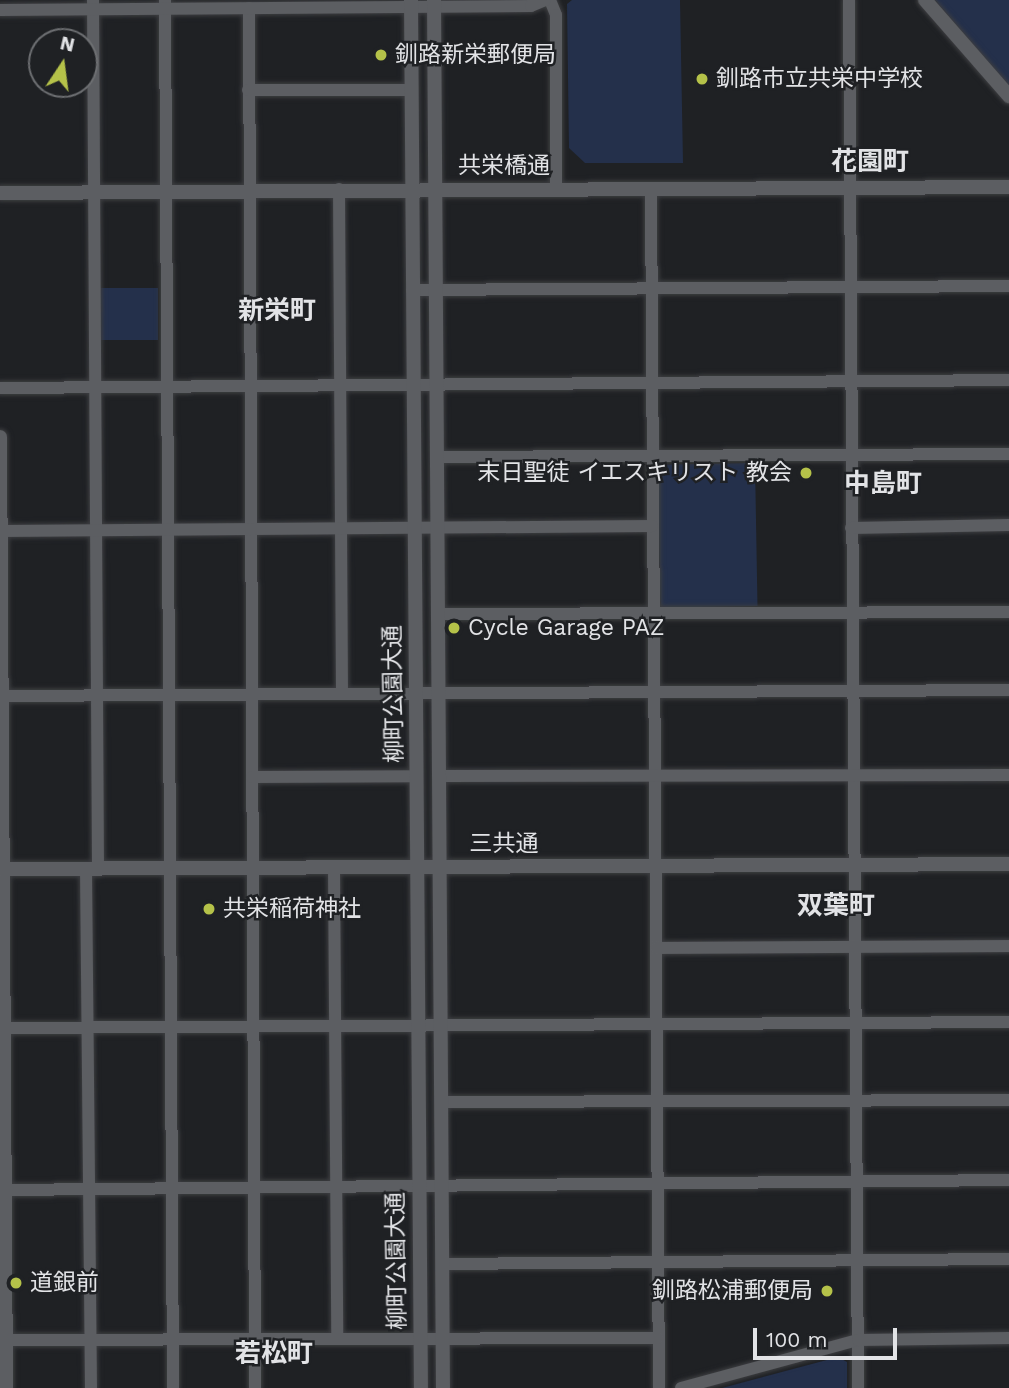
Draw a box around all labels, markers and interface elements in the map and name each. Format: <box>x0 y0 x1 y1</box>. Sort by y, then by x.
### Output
north arrow <box>28 28 98 98</box>
text: N <box>58 31 77 57</box>
place label: 釧路新栄郵便局 <box>395 41 556 69</box>
marker: 釧路新栄郵便局 <box>373 47 389 63</box>
place label: 釧路市立共栄中学校 <box>716 65 923 93</box>
marker: 釧路市立共栄中学校 <box>694 71 710 87</box>
district label: 花園町 <box>831 146 909 178</box>
street label: 共栄橋通 <box>458 152 550 180</box>
district label: 新栄町 <box>238 295 316 327</box>
place label: 末日聖徒 イエスキリスト 教会 <box>477 459 792 487</box>
marker: 末日聖徒 イエスキリスト 教会 <box>798 465 814 481</box>
district label: 中島町 <box>844 468 922 500</box>
place label: Cycle Garage PAZ <box>468 614 664 642</box>
marker: Cycle Garage PAZ <box>446 620 462 636</box>
street label: 柳町公園大通 <box>379 625 409 763</box>
street label: 三共通 <box>470 830 538 858</box>
district label: 双葉町 <box>797 890 875 922</box>
place label: 共栄稲荷神社 <box>223 895 361 923</box>
marker: 共栄稲荷神社 <box>201 901 217 917</box>
street label: 柳町公園大通 <box>382 1192 412 1330</box>
place label: 道銀前 <box>30 1269 99 1297</box>
marker: 道銀前 <box>8 1275 24 1291</box>
place label: 釧路松浦郵便局 <box>652 1277 813 1305</box>
marker: 釧路松浦郵便局 <box>819 1283 835 1299</box>
scale bar <box>757 1314 900 1358</box>
text: 100 m <box>766 1327 828 1352</box>
district label: 若松町 <box>235 1338 313 1370</box>

